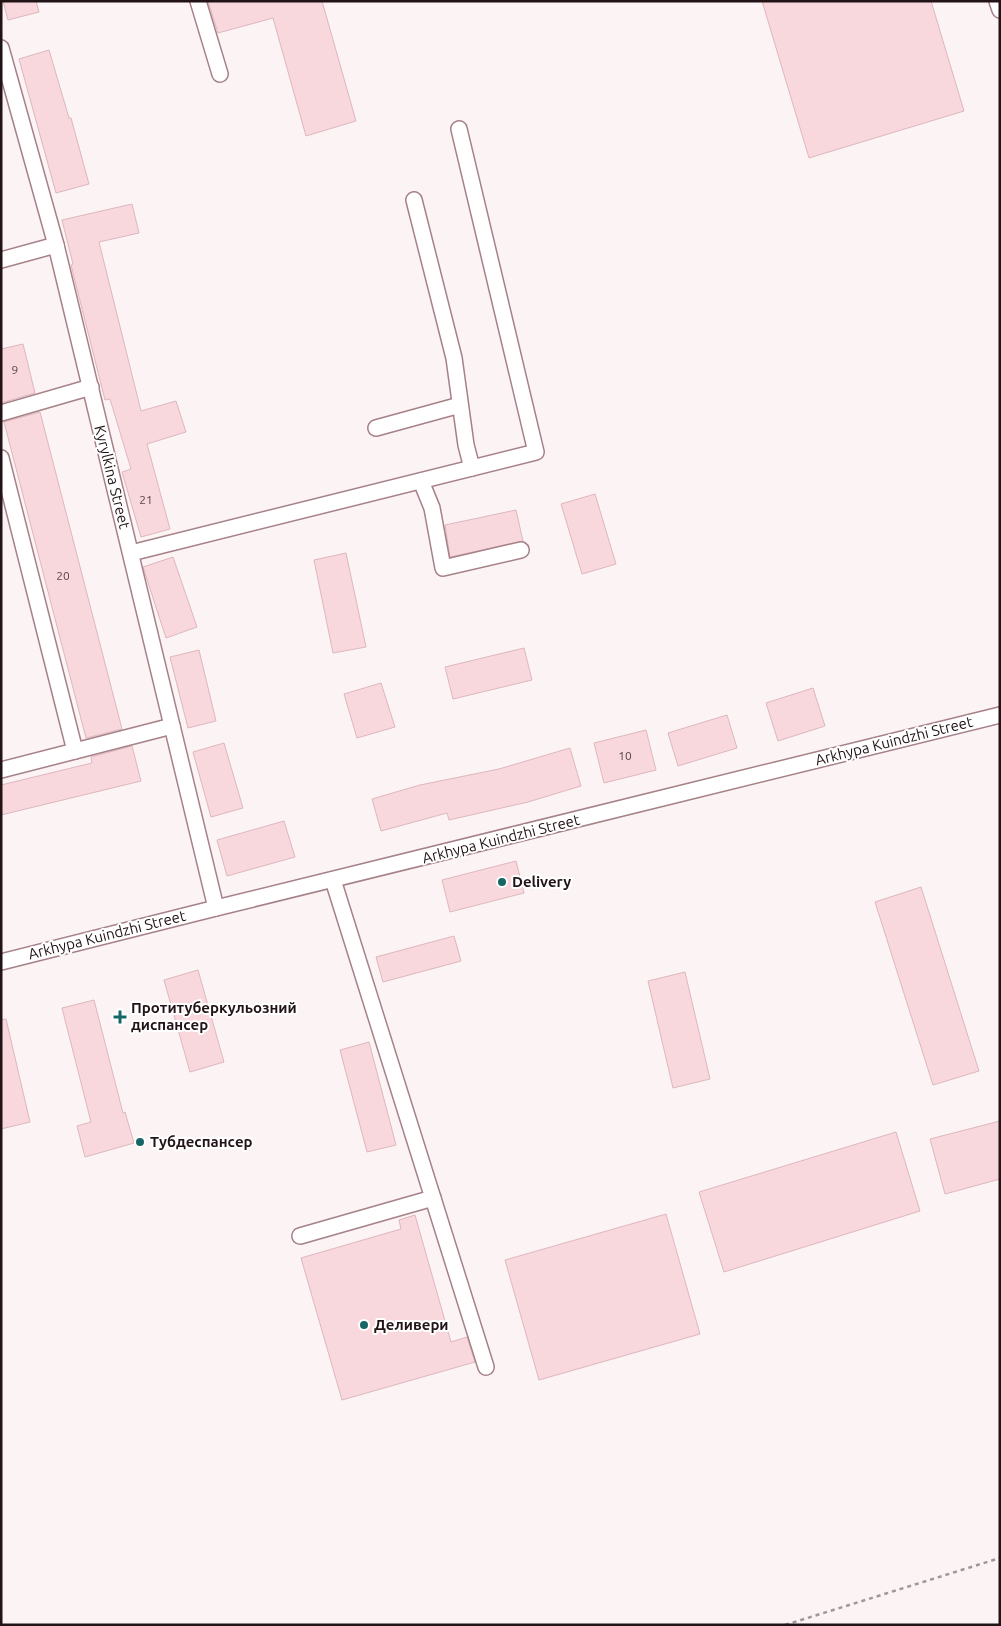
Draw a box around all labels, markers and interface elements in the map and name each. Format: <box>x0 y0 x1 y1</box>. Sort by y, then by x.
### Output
house number: 9 <box>12 363 18 376</box>
street label: Kyrylkina Street <box>91 423 134 531</box>
house number: 21 <box>139 493 153 506</box>
house number: 20 <box>56 569 70 582</box>
street label: Arkhypa Kuindzhi Street <box>813 713 974 768</box>
house number: 10 <box>618 749 632 762</box>
street label: Arkhypa Kuindzhi Street <box>420 811 581 866</box>
place label: Delivery <box>512 873 571 890</box>
marker: Delivery <box>496 876 508 888</box>
street label: Arkhypa Kuindzhi Street <box>26 907 187 962</box>
place label: Протитуберкульозний диспансер <box>131 999 297 1033</box>
marker: Протитуберкульозний диспансер <box>113 1010 127 1024</box>
place label: Тубдеспансер <box>150 1133 253 1150</box>
marker: Тубдеспансер <box>134 1136 146 1148</box>
place label: Деливери <box>374 1316 449 1333</box>
marker: Деливери <box>358 1319 370 1331</box>

